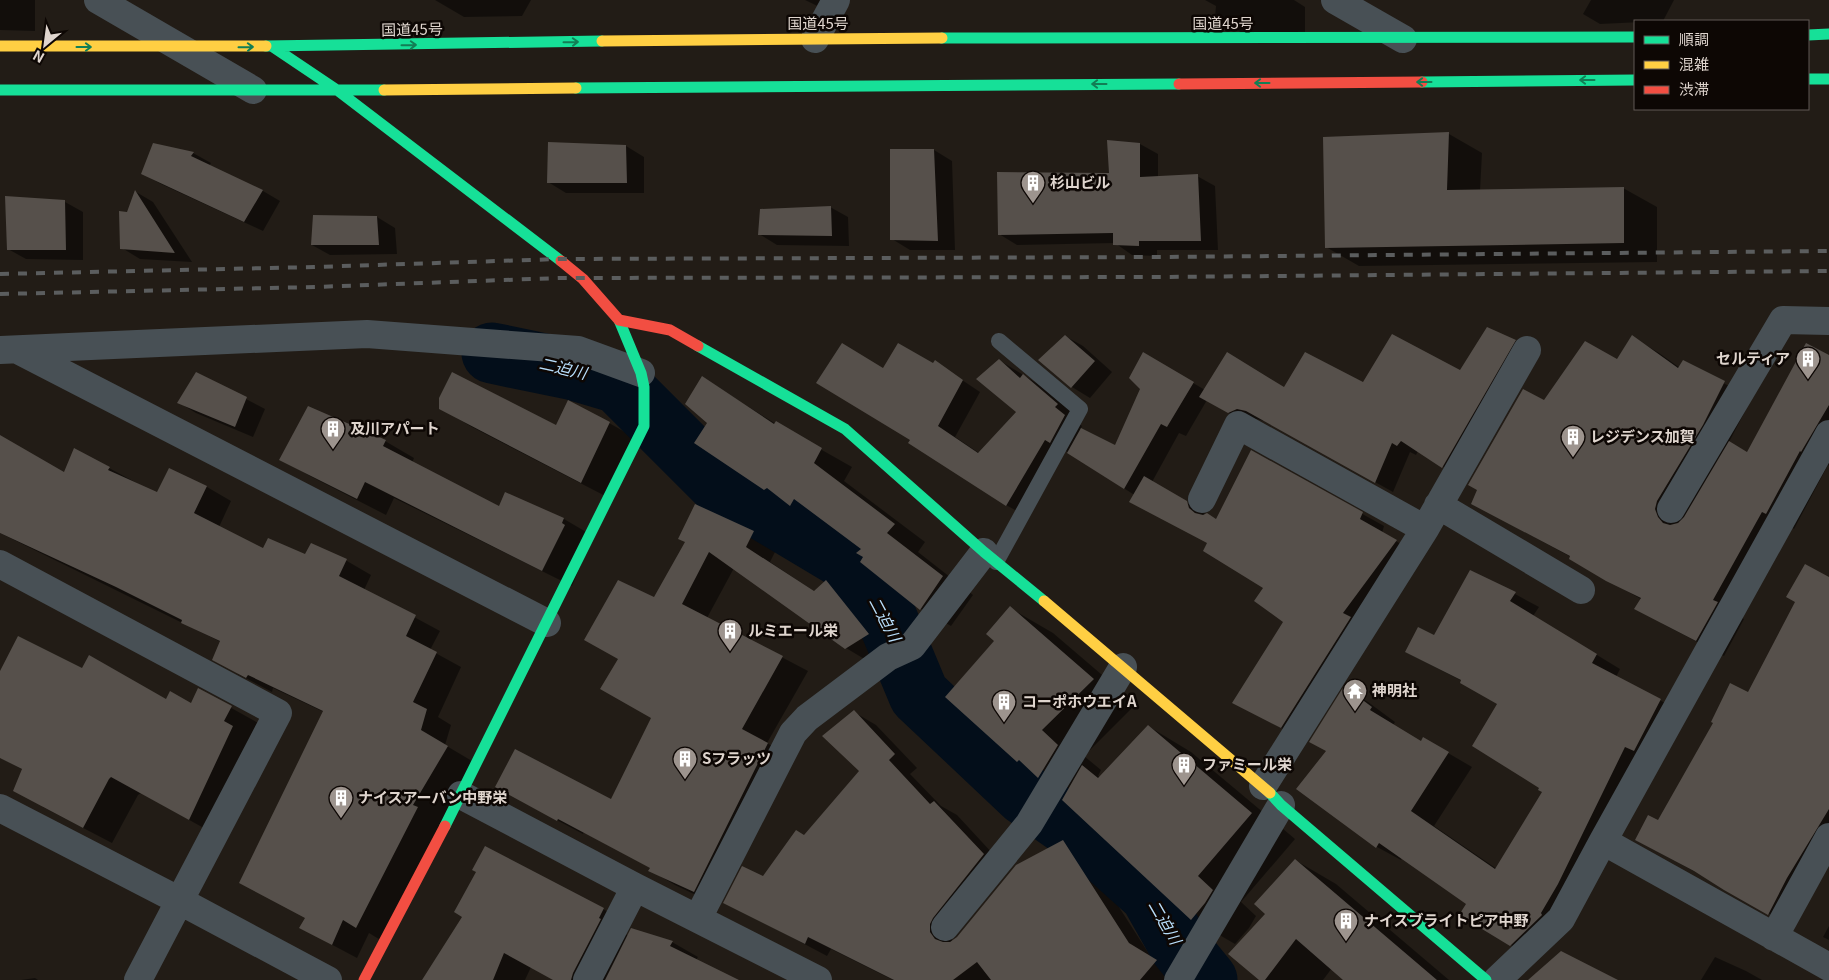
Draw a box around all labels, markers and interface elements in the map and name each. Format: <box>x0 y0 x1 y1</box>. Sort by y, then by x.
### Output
street label: 国道45号 <box>787 12 849 33</box>
street label: 国道45号 <box>1192 12 1254 33</box>
street label: 国道45号 <box>381 17 443 40</box>
north arrow <box>20 20 70 70</box>
legend <box>1634 20 1809 110</box>
text: 順調 <box>1679 28 1709 49</box>
one-way arrow <box>563 38 579 47</box>
one-way arrow <box>400 40 416 50</box>
one-way arrow <box>75 42 91 52</box>
one-way arrow <box>238 42 254 52</box>
text: N <box>29 46 48 69</box>
text: 混雑 <box>1679 53 1709 74</box>
one-way arrow <box>1579 76 1595 85</box>
one-way arrow <box>1416 77 1432 87</box>
one-way arrow <box>1254 78 1270 88</box>
text: 渋滞 <box>1679 78 1709 99</box>
one-way arrow <box>1091 79 1108 89</box>
building icon: 杉山ビル <box>1020 170 1046 204</box>
place label: 杉山ビル <box>1050 171 1110 192</box>
building icon: セルティア <box>1795 346 1821 380</box>
place label: セルティア <box>1716 347 1790 368</box>
water label: 二迫川 <box>537 350 591 385</box>
building icon: 及川アパート <box>320 416 346 450</box>
place label: 及川アパート <box>350 417 440 438</box>
building icon: レジデンス加賀 <box>1560 424 1586 458</box>
place label: レジデンス加賀 <box>1590 425 1695 446</box>
water label: 二迫川 <box>864 592 909 647</box>
building icon: ルミエール栄 <box>717 618 743 652</box>
place label: ルミエール栄 <box>748 619 838 640</box>
temple icon: 神明社 <box>1342 678 1368 712</box>
place label: 神明社 <box>1371 679 1417 700</box>
building icon: コーポホウエイA <box>991 689 1017 723</box>
place label: コーポホウエイA <box>1022 690 1137 711</box>
building icon: Sフラッツ <box>672 746 698 780</box>
place label: Sフラッツ <box>702 747 771 768</box>
building icon: ファミール栄 <box>1171 752 1197 786</box>
place label: ファミール栄 <box>1202 753 1292 774</box>
building icon: ナイスアーバン中野栄 <box>328 785 354 819</box>
place label: ナイスアーバン中野栄 <box>358 786 507 807</box>
water label: 二迫川 <box>1143 895 1189 950</box>
building icon: ナイスブライトピア中野 <box>1333 908 1359 942</box>
place label: ナイスブライトピア中野 <box>1364 909 1529 930</box>

